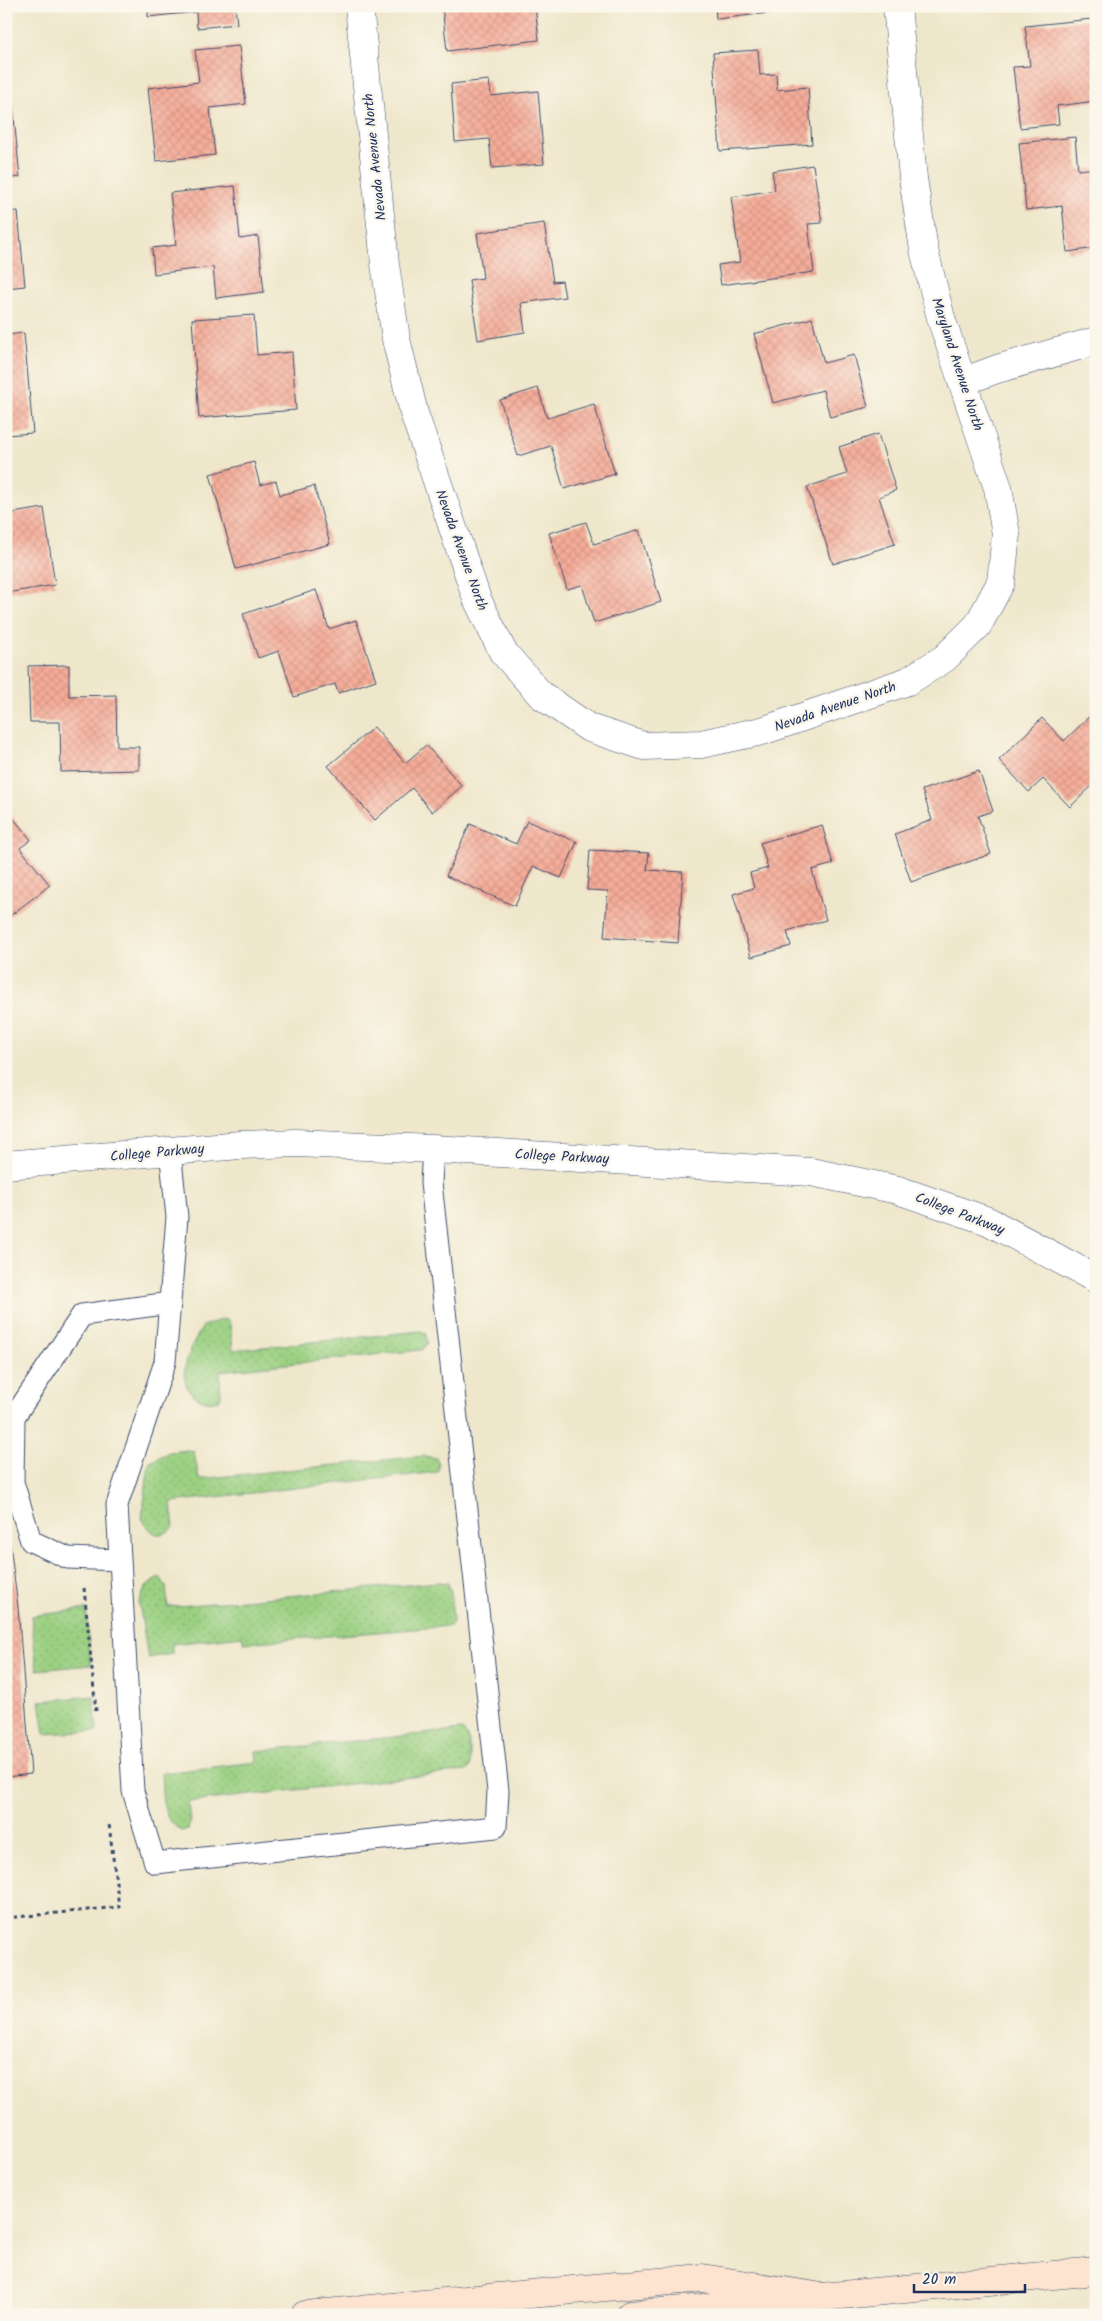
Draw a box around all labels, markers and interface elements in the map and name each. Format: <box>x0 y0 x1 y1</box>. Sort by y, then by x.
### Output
street label: Nevada Avenue North <box>357 92 393 222</box>
street label: Maryland Avenue North <box>925 295 989 434</box>
street label: Nevada Avenue North <box>429 487 493 614</box>
street label: Nevada Avenue North <box>771 676 899 738</box>
street label: College Parkway <box>109 1138 205 1168</box>
street label: College Parkway <box>514 1144 610 1170</box>
street label: College Parkway <box>912 1187 1008 1241</box>
scale bar <box>914 2261 1026 2293</box>
text: 20 m <box>922 2268 956 2292</box>

